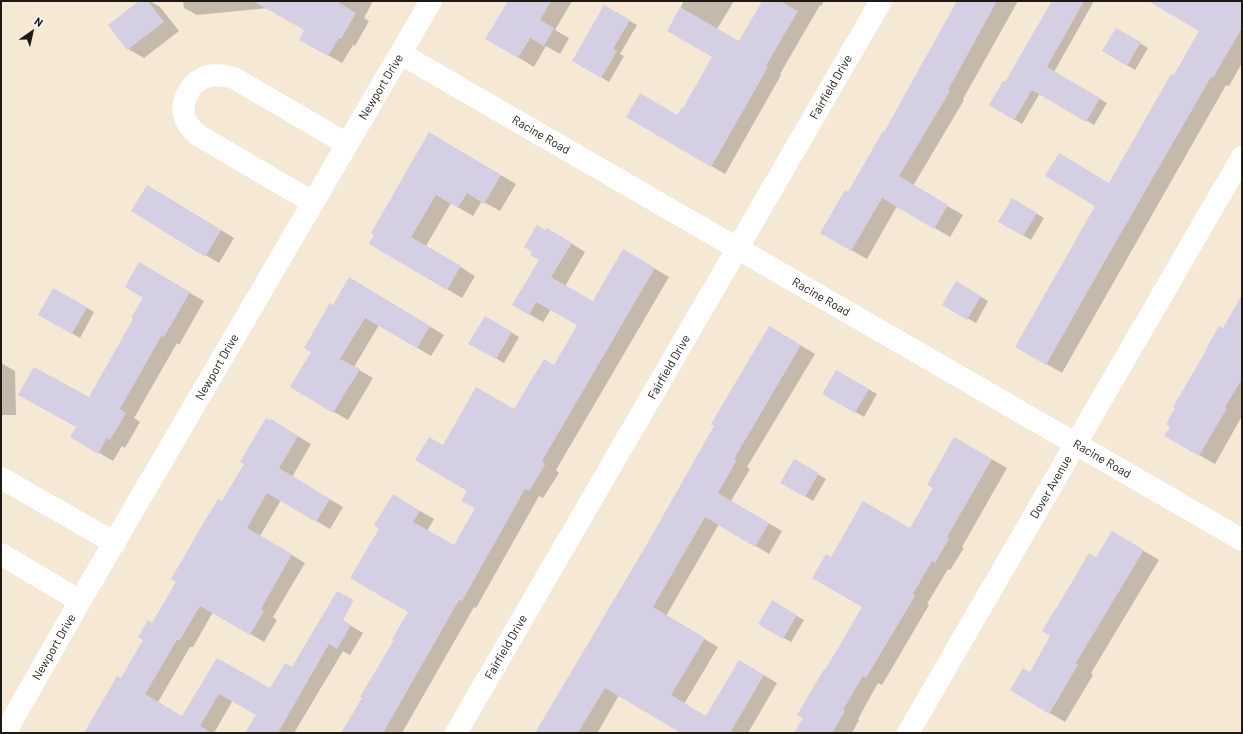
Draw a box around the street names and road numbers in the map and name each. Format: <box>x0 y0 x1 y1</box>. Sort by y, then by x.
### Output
street label: Newport Drive <box>356 52 406 122</box>
street label: Fairfield Drive <box>807 52 855 122</box>
street label: Racine Road <box>509 113 573 157</box>
street label: Racine Road <box>789 275 853 319</box>
street label: Newport Drive <box>192 331 242 403</box>
street label: Fairfield Drive <box>645 332 693 402</box>
street label: Racine Road <box>1070 437 1134 481</box>
street label: Dover Avenue <box>1027 453 1075 521</box>
street label: Newport Drive <box>29 611 79 683</box>
street label: Fairfield Drive <box>482 612 530 682</box>

